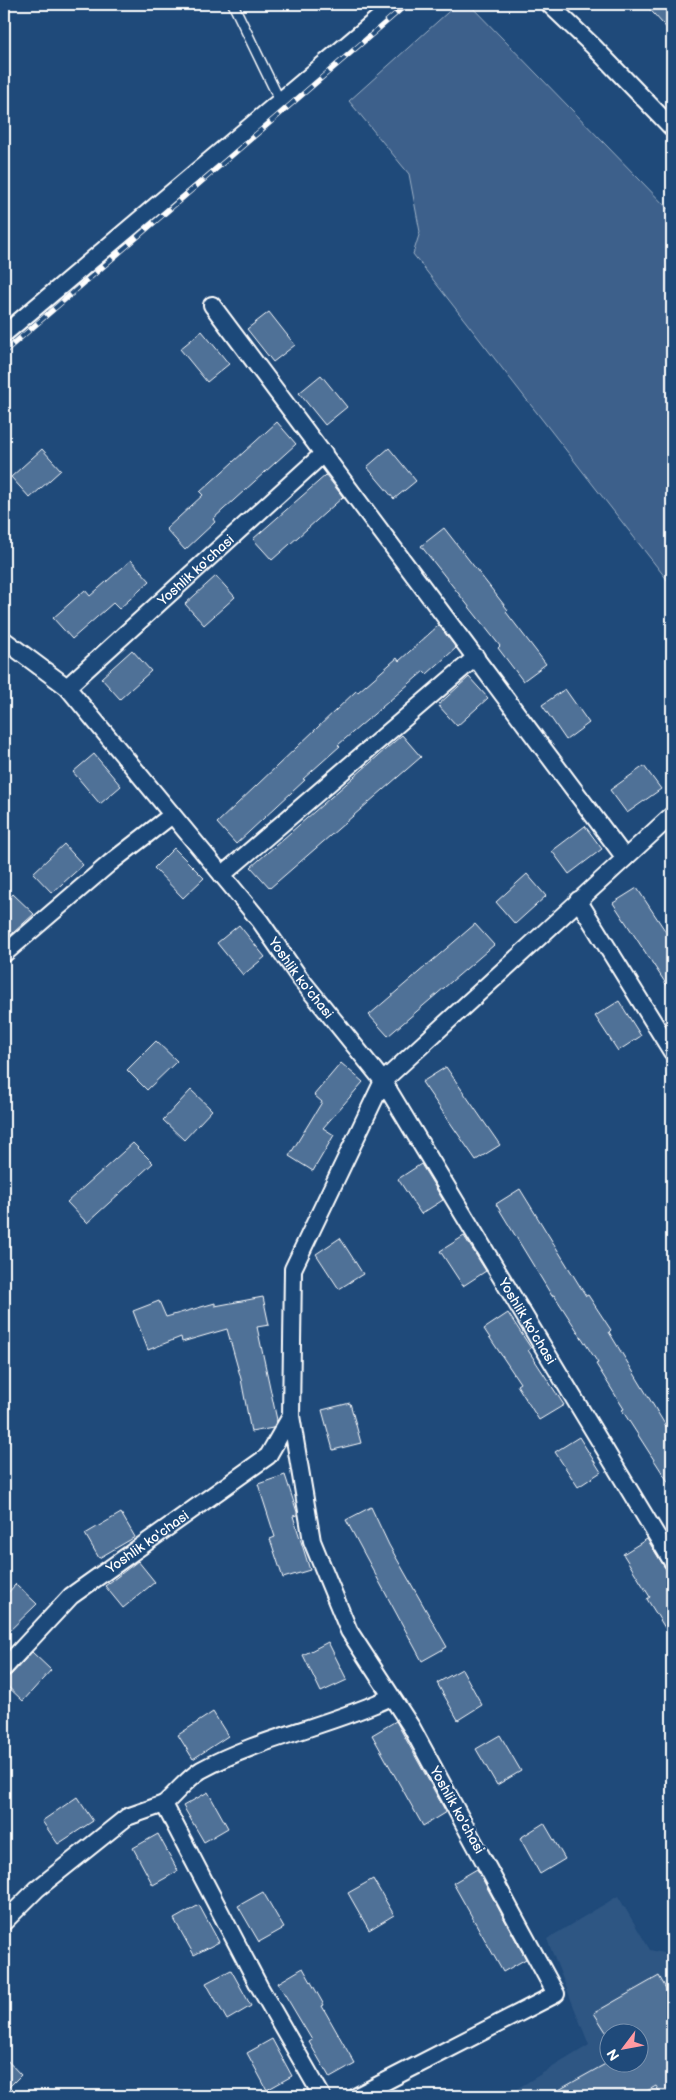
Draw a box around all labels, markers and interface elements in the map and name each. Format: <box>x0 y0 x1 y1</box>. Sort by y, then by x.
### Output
street label: Yoshlik ko'chasi <box>153 531 237 610</box>
street label: Yoshlik ko'chasi <box>265 933 337 1022</box>
street label: Yoshlik ko'chasi <box>495 1274 560 1367</box>
street label: Yoshlik ko'chasi <box>102 1507 192 1577</box>
street label: Yoshlik ko'chasi <box>426 1762 488 1857</box>
north arrow <box>598 2022 648 2072</box>
text: N <box>603 2046 623 2064</box>

